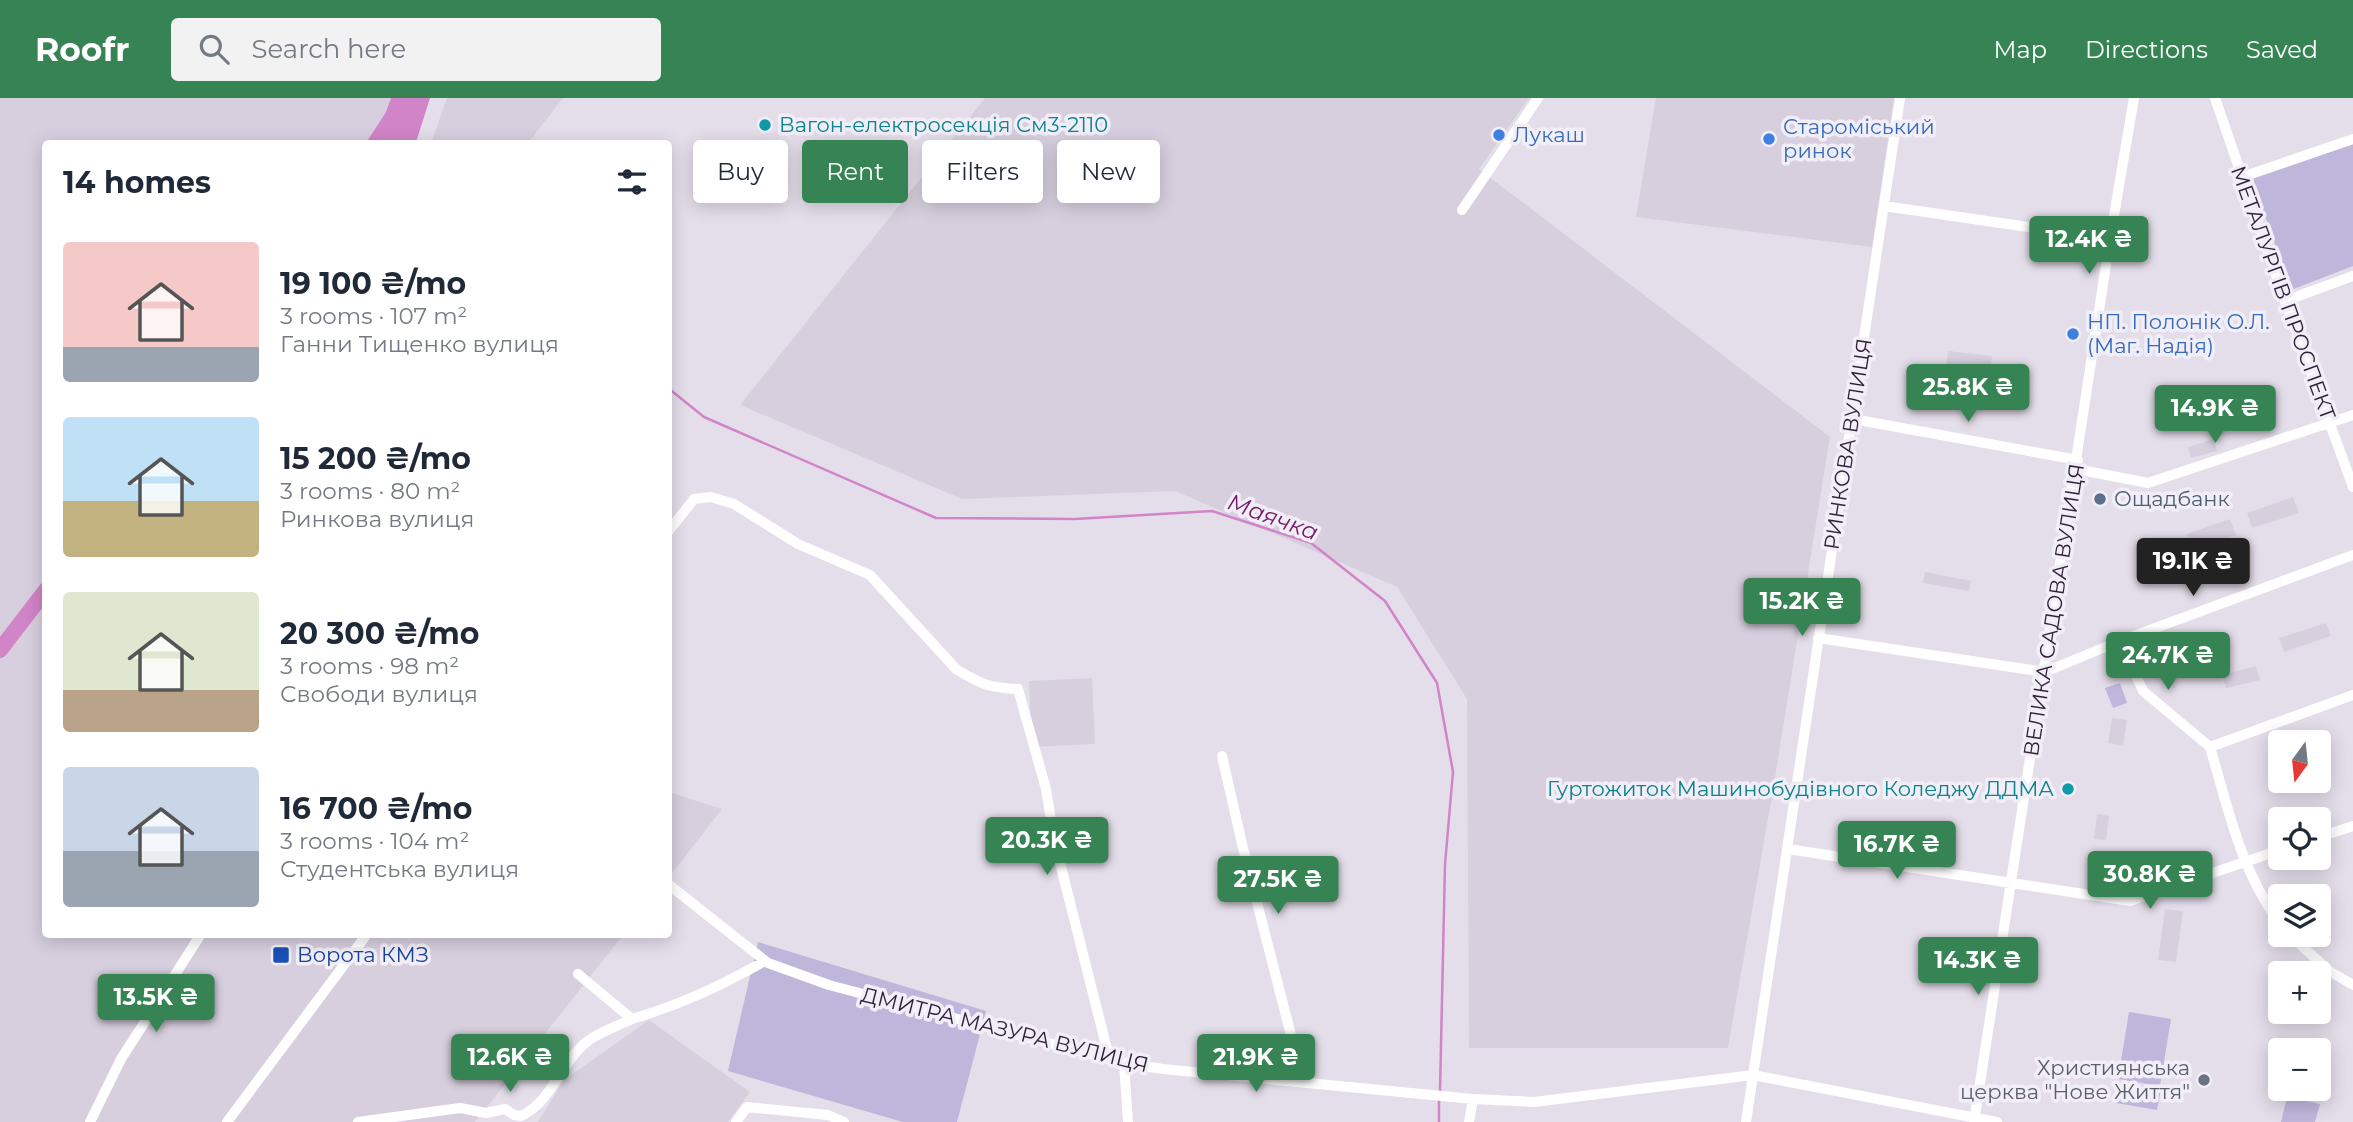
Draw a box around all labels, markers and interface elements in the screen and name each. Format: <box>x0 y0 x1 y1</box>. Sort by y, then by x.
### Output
search box <box>171 18 661 81</box>
text: Roofr <box>35 29 129 69</box>
icon: search <box>195 30 233 68</box>
text: Search here <box>251 33 406 65</box>
text: Map <box>1994 35 2047 64</box>
text: Directions <box>2085 35 2208 64</box>
text: Saved <box>2246 35 2318 64</box>
place label: Вагон-електросекція См3-2110 <box>779 112 1108 137</box>
place label: Староміський ринок <box>1783 114 1935 163</box>
marker: Вагон-електросекція См3-2110 <box>757 117 773 133</box>
place label: Лукаш <box>1513 122 1585 147</box>
marker: Лукаш <box>1491 127 1507 143</box>
marker: Староміський ринок <box>1761 131 1777 147</box>
chip: Buy <box>693 140 788 203</box>
chip: Rent <box>802 140 908 203</box>
chip: Filters <box>922 140 1043 203</box>
chip: New <box>1057 140 1160 203</box>
street label: МЕТАЛУРГІВ ПРОСПЕКТ <box>2226 162 2341 424</box>
icon: filters <box>613 163 651 201</box>
text: 14 homes <box>63 164 211 201</box>
pin: 12.4K ₴ <box>2024 216 2154 276</box>
text: 12.4K ₴ <box>2045 225 2133 253</box>
text: 19 100 ₴/mo <box>280 265 466 302</box>
icon: home <box>119 270 203 354</box>
text: 3 rooms · 107 m² <box>280 302 467 330</box>
place label: НП. Полонік О.Л. (Маг. Надія) <box>2087 309 2270 358</box>
marker: НП. Полонік О.Л. (Маг. Надія) <box>2065 326 2081 342</box>
text: Ганни Тищенко вулиця <box>280 330 559 358</box>
street label: РИНКОВА ВУЛИЦЯ <box>1818 336 1877 552</box>
pin: 25.8K ₴ <box>1903 364 2033 424</box>
text: 25.8K ₴ <box>1922 373 2014 401</box>
pin: 14.9K ₴ <box>2150 386 2280 445</box>
text: 14.9K ₴ <box>2171 394 2259 422</box>
text: 15 200 ₴/mo <box>280 440 471 477</box>
icon: home <box>119 445 203 529</box>
street label: ВЕЛИКА САДОВА ВУЛИЦЯ <box>2018 462 2089 758</box>
text: 3 rooms · 80 m² <box>280 477 460 505</box>
place label: Ощадбанк <box>2114 486 2230 511</box>
water label: Маячка <box>1224 488 1322 546</box>
marker: Ощадбанк <box>2092 491 2108 507</box>
text: Ринкова вулиця <box>280 505 474 533</box>
pin: 19.1K ₴ <box>2128 538 2258 598</box>
text: 19.1K ₴ <box>2153 547 2233 575</box>
pin: 15.2K ₴ <box>1737 578 1867 638</box>
text: 15.2K ₴ <box>1759 587 1845 615</box>
text: 20 300 ₴/mo <box>280 615 479 652</box>
icon: home <box>119 620 203 704</box>
pin: 24.7K ₴ <box>2103 632 2233 692</box>
text: 24.7K ₴ <box>2122 641 2214 669</box>
text: 3 rooms · 98 m² <box>280 652 459 680</box>
text: Свободи вулиця <box>280 680 478 708</box>
north arrow <box>2268 730 2331 793</box>
map controls <box>2268 730 2331 1101</box>
place label: Гуртожиток Машинобудівного Коледжу ДДМА <box>1547 776 2054 801</box>
marker: Гуртожиток Машинобудівного Коледжу ДДМА <box>2060 781 2076 797</box>
text: 16 700 ₴/mo <box>280 790 472 827</box>
icon: home <box>119 795 203 879</box>
button: locate <box>2268 807 2331 870</box>
pin: 20.3K ₴ <box>982 818 1112 877</box>
pin: 16.7K ₴ <box>1832 822 1962 881</box>
text: 20.3K ₴ <box>1001 826 1093 854</box>
text: 3 rooms · 104 m² <box>280 827 469 855</box>
text: 16.7K ₴ <box>1854 830 1940 858</box>
pin: 30.8K ₴ <box>2085 852 2215 911</box>
text: Студентська вулиця <box>280 855 519 883</box>
pin: 27.5K ₴ <box>1213 856 1343 916</box>
text: 30.8K ₴ <box>2104 860 2196 888</box>
text: 27.5K ₴ <box>1234 865 1322 893</box>
button: layers <box>2268 884 2331 947</box>
pin: 14.3K ₴ <box>1913 937 2043 997</box>
place label: Ворота КМЗ <box>297 942 429 967</box>
marker: Ворота КМЗ <box>271 945 291 965</box>
text: 14.3K ₴ <box>1934 946 2022 974</box>
button: + <box>2268 961 2331 1024</box>
pin: 13.5K ₴ <box>91 974 221 1034</box>
street label: ДМИТРА МАЗУРА ВУЛИЦЯ <box>859 982 1151 1077</box>
text: 13.5K ₴ <box>114 983 198 1011</box>
pin: 12.6K ₴ <box>445 1034 575 1094</box>
pin: 21.9K ₴ <box>1191 1034 1321 1094</box>
button: − <box>2268 1038 2331 1101</box>
text: 12.6K ₴ <box>467 1043 553 1071</box>
text: 21.9K ₴ <box>1213 1043 1299 1071</box>
place label: Християнська церква "Нове Життя" <box>1960 1055 2190 1104</box>
marker: Християнська церква "Нове Життя" <box>2196 1072 2212 1088</box>

